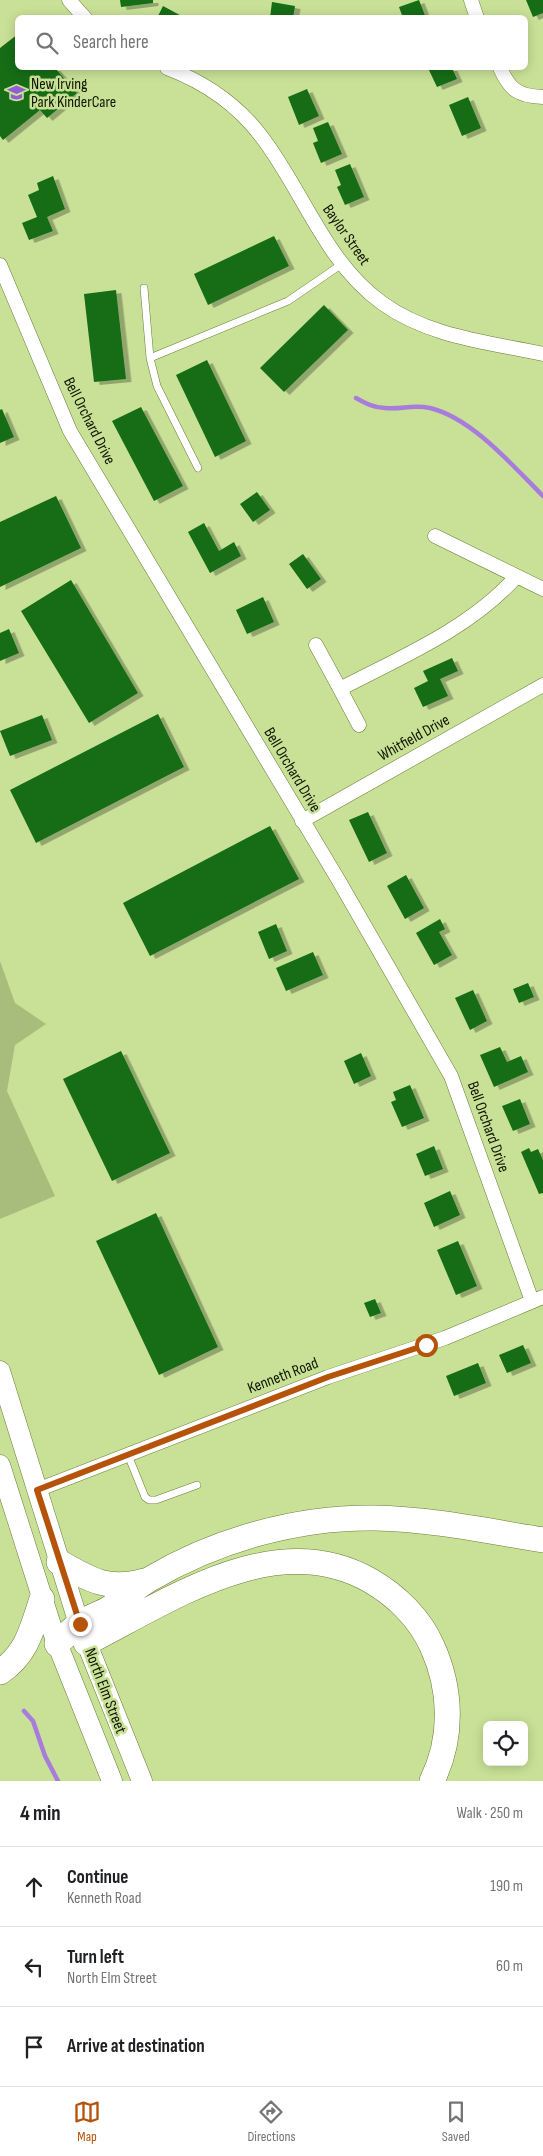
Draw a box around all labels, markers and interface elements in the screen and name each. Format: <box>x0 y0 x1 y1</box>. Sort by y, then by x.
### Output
search box <box>15 15 528 70</box>
icon: search <box>33 29 61 57</box>
text: Search here <box>73 31 149 54</box>
place label: New Irving Park KinderCare <box>31 75 116 112</box>
school or university icon: New Irving Park KinderCare <box>7 83 27 103</box>
street label: Baylor Street <box>318 201 374 269</box>
street label: Bell Orchard Drive <box>59 374 119 468</box>
street label: Whitfield Drive <box>375 711 453 765</box>
street label: Bell Orchard Drive <box>259 724 325 816</box>
street label: Bell Orchard Drive <box>463 1079 513 1175</box>
route start <box>415 1334 438 1357</box>
street label: Kenneth Road <box>245 1354 321 1398</box>
route end <box>69 1613 92 1636</box>
street label: North Elm Street <box>80 1646 130 1737</box>
map controls <box>483 1721 528 1766</box>
button: locate <box>483 1721 528 1766</box>
text: 4 min <box>20 1801 61 1826</box>
text: Walk · 250 m <box>457 1804 523 1823</box>
text: Continue <box>67 1866 128 1889</box>
icon: ahead <box>20 1873 48 1901</box>
text: 190 m <box>490 1877 523 1896</box>
text: Kenneth Road <box>67 1889 141 1908</box>
text: Turn left <box>67 1946 124 1969</box>
icon: left <box>20 1953 48 1981</box>
text: 60 m <box>496 1957 523 1976</box>
text: North Elm Street <box>67 1969 157 1988</box>
icon: arrive <box>20 2033 48 2061</box>
text: Arrive at destination <box>67 2035 205 2058</box>
tab: Map <box>73 2098 101 2145</box>
tab: Directions <box>247 2098 296 2145</box>
tab: Saved <box>442 2098 470 2145</box>

